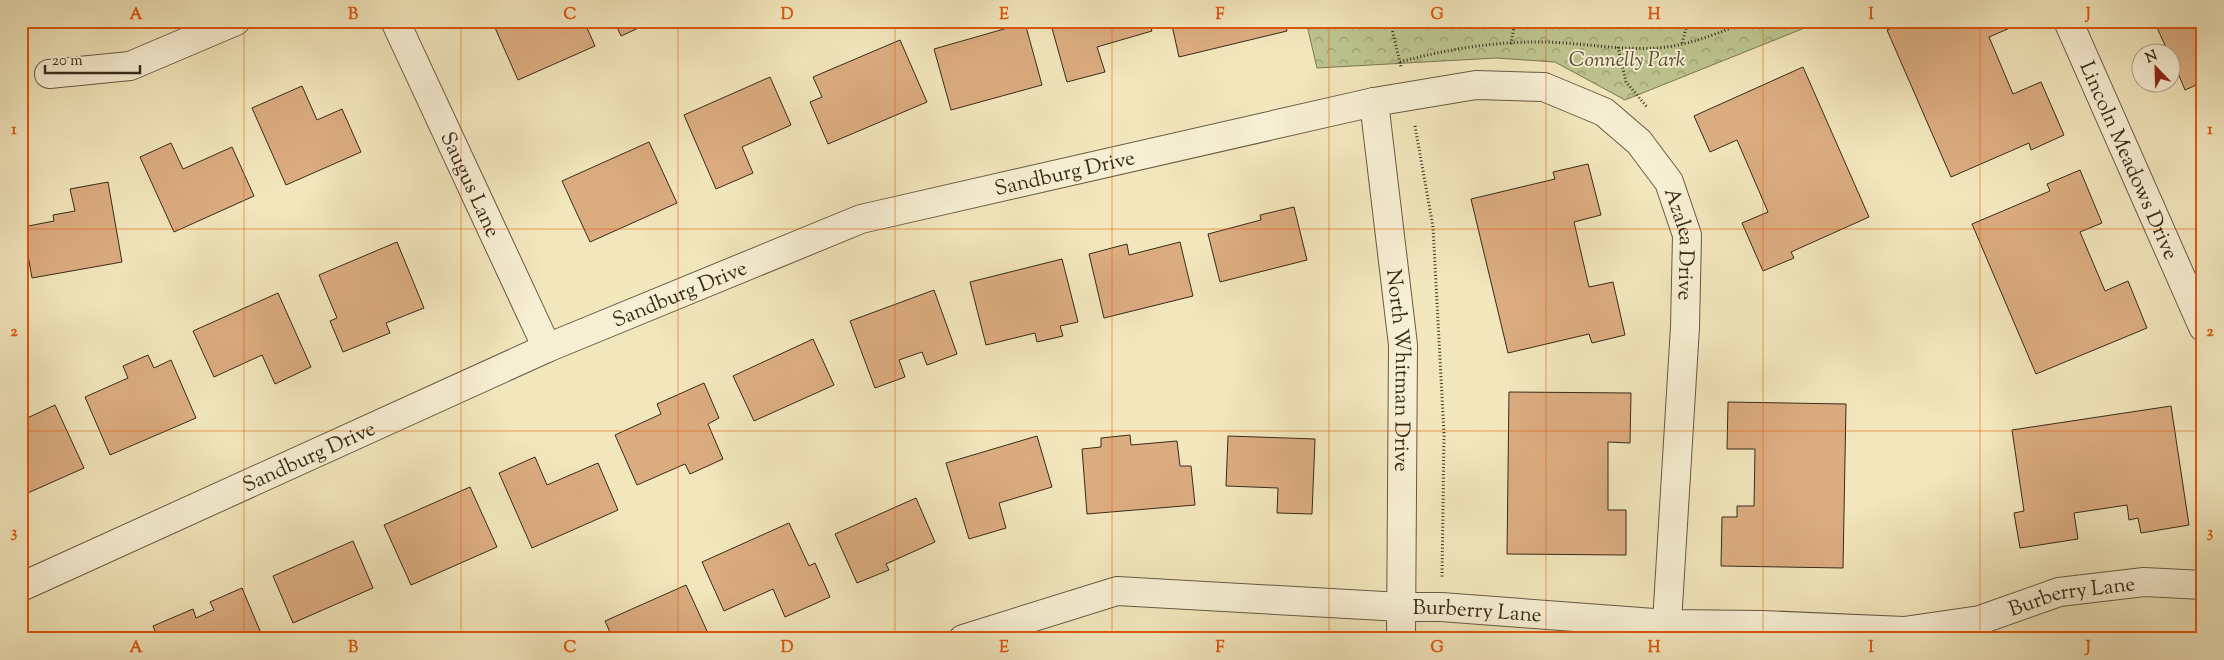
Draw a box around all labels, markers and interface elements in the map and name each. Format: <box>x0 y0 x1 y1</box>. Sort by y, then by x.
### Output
text: A <box>130 4 143 27</box>
text: B <box>348 4 358 27</box>
text: C <box>564 4 577 27</box>
text: D <box>781 4 794 27</box>
text: E <box>999 4 1009 27</box>
text: F <box>1216 4 1225 27</box>
text: G <box>1430 4 1444 27</box>
text: H <box>1648 4 1661 27</box>
text: I <box>1868 4 1874 27</box>
text: J <box>2084 4 2091 27</box>
scale bar <box>45 42 140 74</box>
north arrow <box>2132 42 2182 92</box>
park label: Connelly Park <box>1569 46 1686 76</box>
text: N <box>2143 46 2161 69</box>
text: 20 m <box>52 51 83 72</box>
street label: Lincoln Meadows Drive <box>2071 57 2184 265</box>
text: 1 <box>11 119 17 142</box>
text: 1 <box>2207 119 2213 142</box>
street label: Saugus Lane <box>432 127 507 243</box>
street label: Sandburg Drive <box>992 144 1138 205</box>
street label: Azalea Drive <box>1655 184 1700 301</box>
street label: Sandburg Drive <box>608 254 752 336</box>
street label: North Whitman Drive <box>1377 268 1417 472</box>
text: 2 <box>10 321 18 344</box>
text: 2 <box>2206 321 2214 344</box>
street label: Sandburg Drive <box>238 415 381 501</box>
text: 3 <box>11 522 18 545</box>
text: 3 <box>2207 522 2214 545</box>
street label: Burberry Lane <box>2005 570 2137 626</box>
street label: Burberry Lane <box>1413 594 1543 632</box>
text: A <box>130 637 143 660</box>
text: B <box>348 637 358 660</box>
text: C <box>564 637 577 660</box>
text: D <box>781 637 794 660</box>
text: E <box>999 637 1009 660</box>
text: F <box>1216 637 1225 660</box>
text: G <box>1430 637 1444 660</box>
text: H <box>1648 637 1661 660</box>
text: I <box>1868 637 1874 660</box>
text: J <box>2084 637 2091 660</box>

